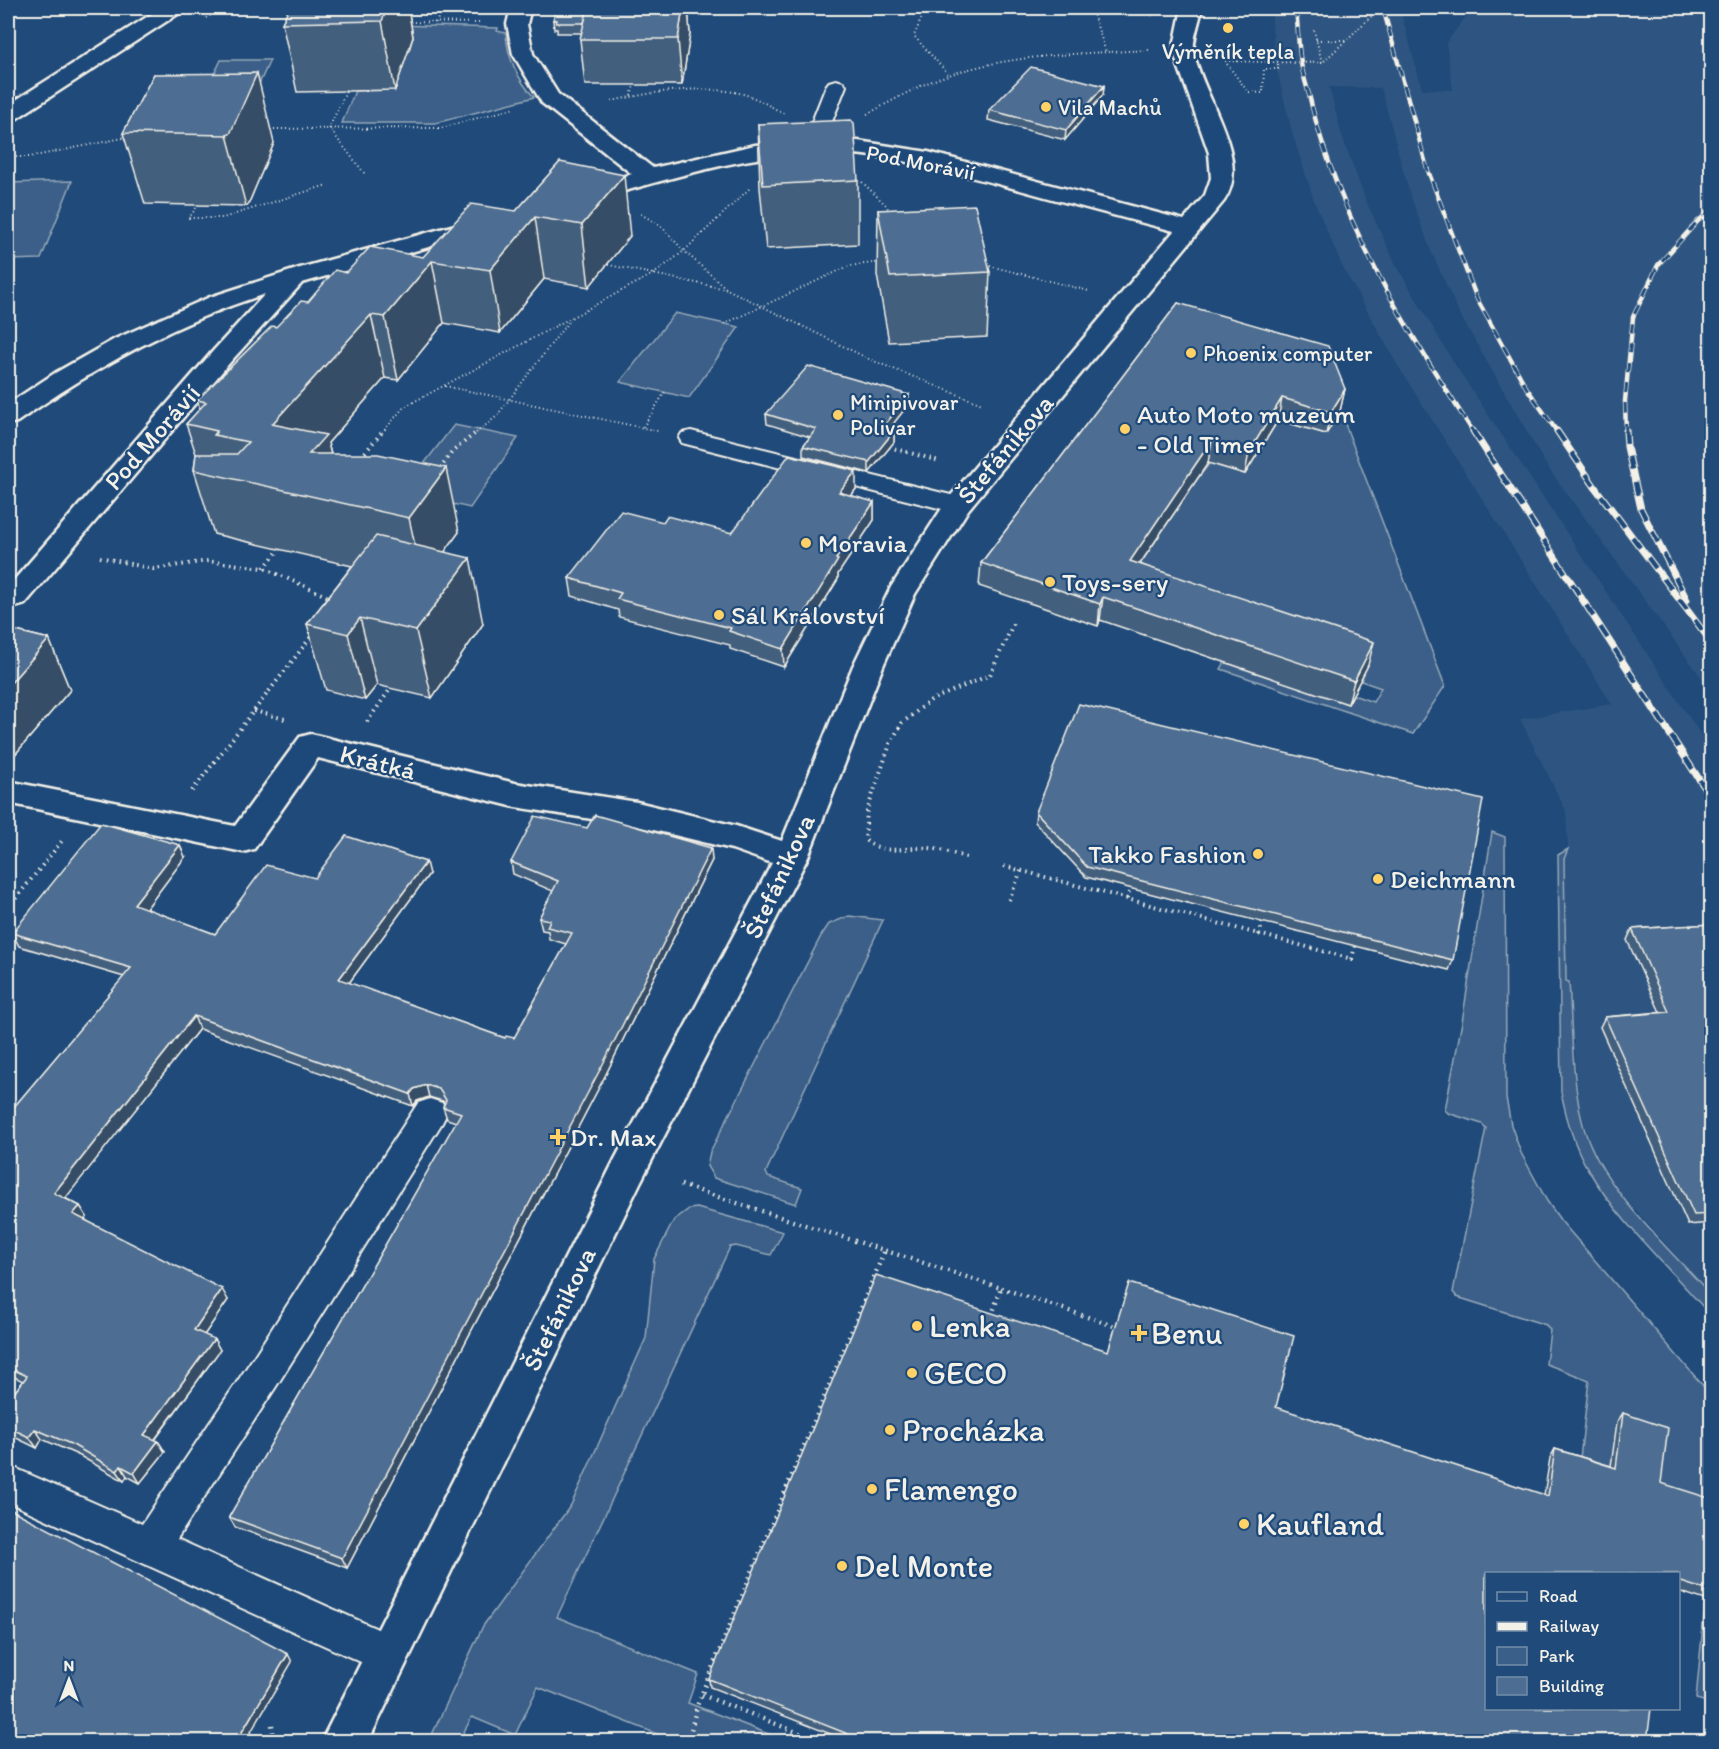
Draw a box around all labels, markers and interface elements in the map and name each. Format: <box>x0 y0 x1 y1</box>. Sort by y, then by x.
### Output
marker: Výměník tepla <box>1221 21 1235 35</box>
place label: Výměník tepla <box>1162 38 1294 65</box>
place label: Vila Machů <box>1058 94 1162 121</box>
marker: Vila Machů <box>1039 100 1053 114</box>
street label: Pod Morávií <box>864 139 978 186</box>
place label: Phoenix computer <box>1203 340 1373 367</box>
marker: Phoenix computer <box>1184 346 1198 360</box>
street label: Pod Morávií <box>97 377 207 497</box>
street label: Štefánikova <box>950 387 1061 511</box>
place label: Minipivovar Polivar <box>850 389 959 441</box>
place label: Auto Moto muzeum - Old Timer <box>1137 398 1355 460</box>
marker: Minipivovar Polivar <box>831 408 845 422</box>
marker: Auto Moto muzeum - Old Timer <box>1118 422 1132 436</box>
place label: Moravia <box>818 527 908 559</box>
marker: Moravia <box>799 536 813 550</box>
place label: Toys-sery <box>1062 566 1168 598</box>
marker: Toys-sery <box>1043 575 1057 589</box>
place label: Sál Království <box>731 599 885 631</box>
marker: Sál Království <box>712 608 726 622</box>
street label: Krátká <box>337 737 420 787</box>
street label: Štefánikova <box>736 808 822 943</box>
place label: Takko Fashion <box>1088 838 1246 870</box>
marker: Takko Fashion <box>1251 847 1265 861</box>
place label: Deichmann <box>1390 863 1516 895</box>
marker: Deichmann <box>1371 872 1385 886</box>
place label: Dr. Max <box>570 1121 657 1153</box>
marker: Dr. Max <box>551 1130 565 1144</box>
street label: Štefánikova <box>515 1241 603 1376</box>
place label: Lenka <box>929 1307 1011 1345</box>
place label: Benu <box>1151 1314 1223 1352</box>
marker: Lenka <box>910 1319 924 1333</box>
marker: Benu <box>1132 1326 1146 1340</box>
place label: GECO <box>924 1354 1007 1392</box>
marker: GECO <box>905 1366 919 1380</box>
place label: Procházka <box>902 1411 1045 1449</box>
marker: Procházka <box>883 1423 897 1437</box>
place label: Flamengo <box>884 1470 1018 1508</box>
marker: Flamengo <box>865 1482 879 1496</box>
place label: Kaufland <box>1256 1505 1385 1543</box>
marker: Kaufland <box>1237 1517 1251 1531</box>
place label: Del Monte <box>854 1547 993 1585</box>
marker: Del Monte <box>835 1559 849 1573</box>
legend <box>1485 1572 1680 1710</box>
text: Road <box>1539 1585 1578 1607</box>
text: Railway <box>1539 1615 1600 1637</box>
text: Park <box>1539 1645 1574 1667</box>
north arrow <box>39 1650 99 1710</box>
text: N <box>64 1656 74 1675</box>
text: Building <box>1539 1675 1605 1697</box>

